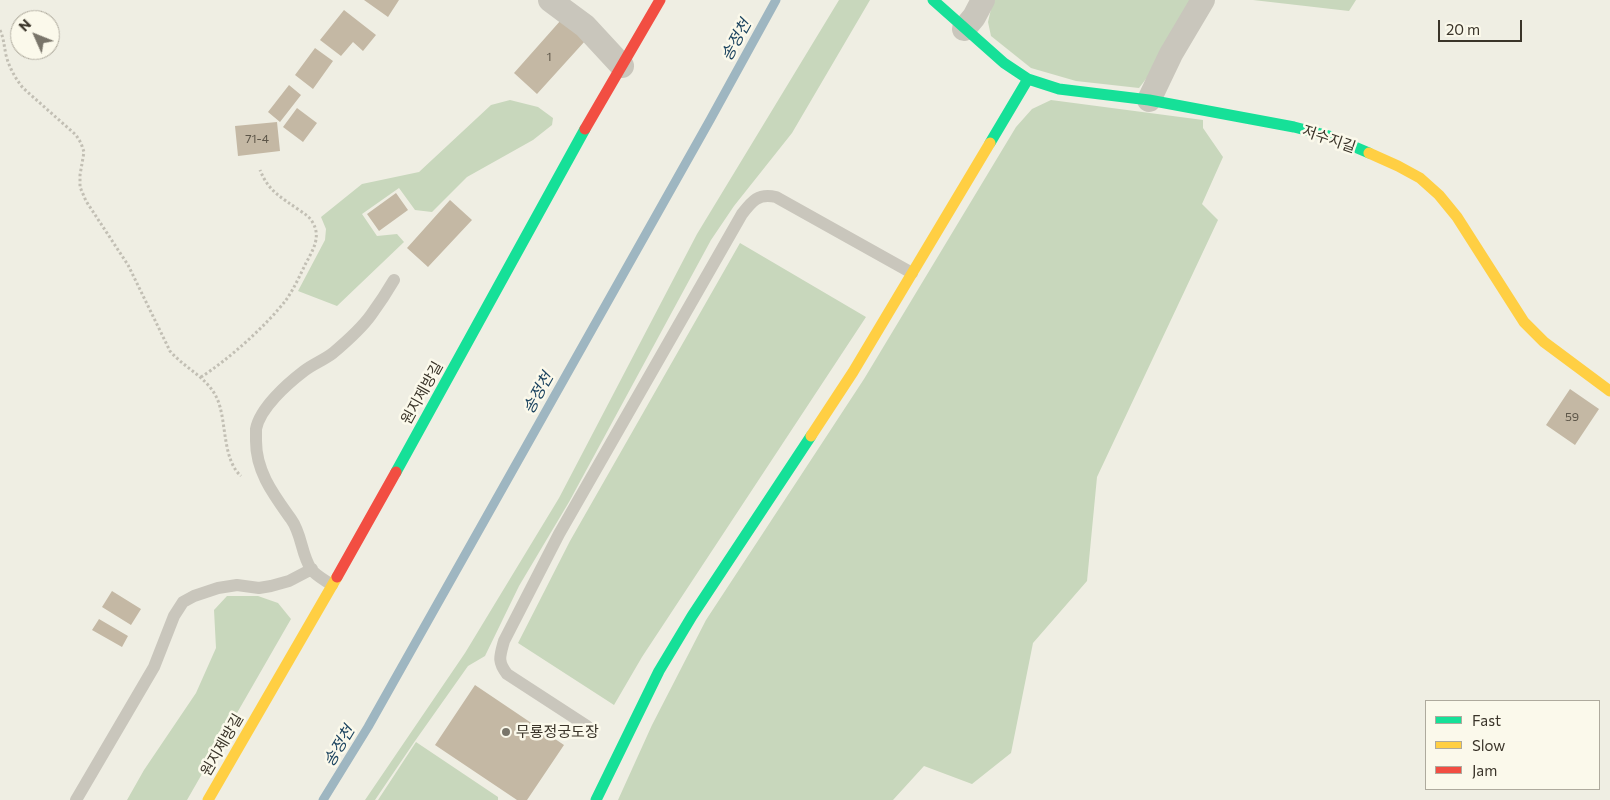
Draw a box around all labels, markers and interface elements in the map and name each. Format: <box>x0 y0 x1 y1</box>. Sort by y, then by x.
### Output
north arrow <box>10 10 60 60</box>
scale bar <box>1440 10 1524 42</box>
text: N <box>15 15 34 35</box>
water label: 송정천 <box>717 16 755 64</box>
text: 20 m <box>1446 20 1480 38</box>
house number: 1 <box>546 50 552 64</box>
street label: 저수지길 <box>1300 122 1358 156</box>
house number: 71-4 <box>245 132 269 146</box>
street label: 원지제방길 <box>397 358 447 428</box>
water label: 송정천 <box>519 369 557 417</box>
house number: 59 <box>1565 410 1579 424</box>
legend <box>1425 700 1600 790</box>
street label: 원지제방길 <box>197 711 247 779</box>
text: Fast <box>1472 711 1501 729</box>
water label: 송정천 <box>319 722 359 770</box>
place label: 무룡정궁도장 <box>516 723 599 741</box>
marker: 무룡정궁도장 <box>500 726 512 738</box>
text: Slow <box>1472 736 1505 754</box>
text: Jam <box>1472 761 1497 779</box>

